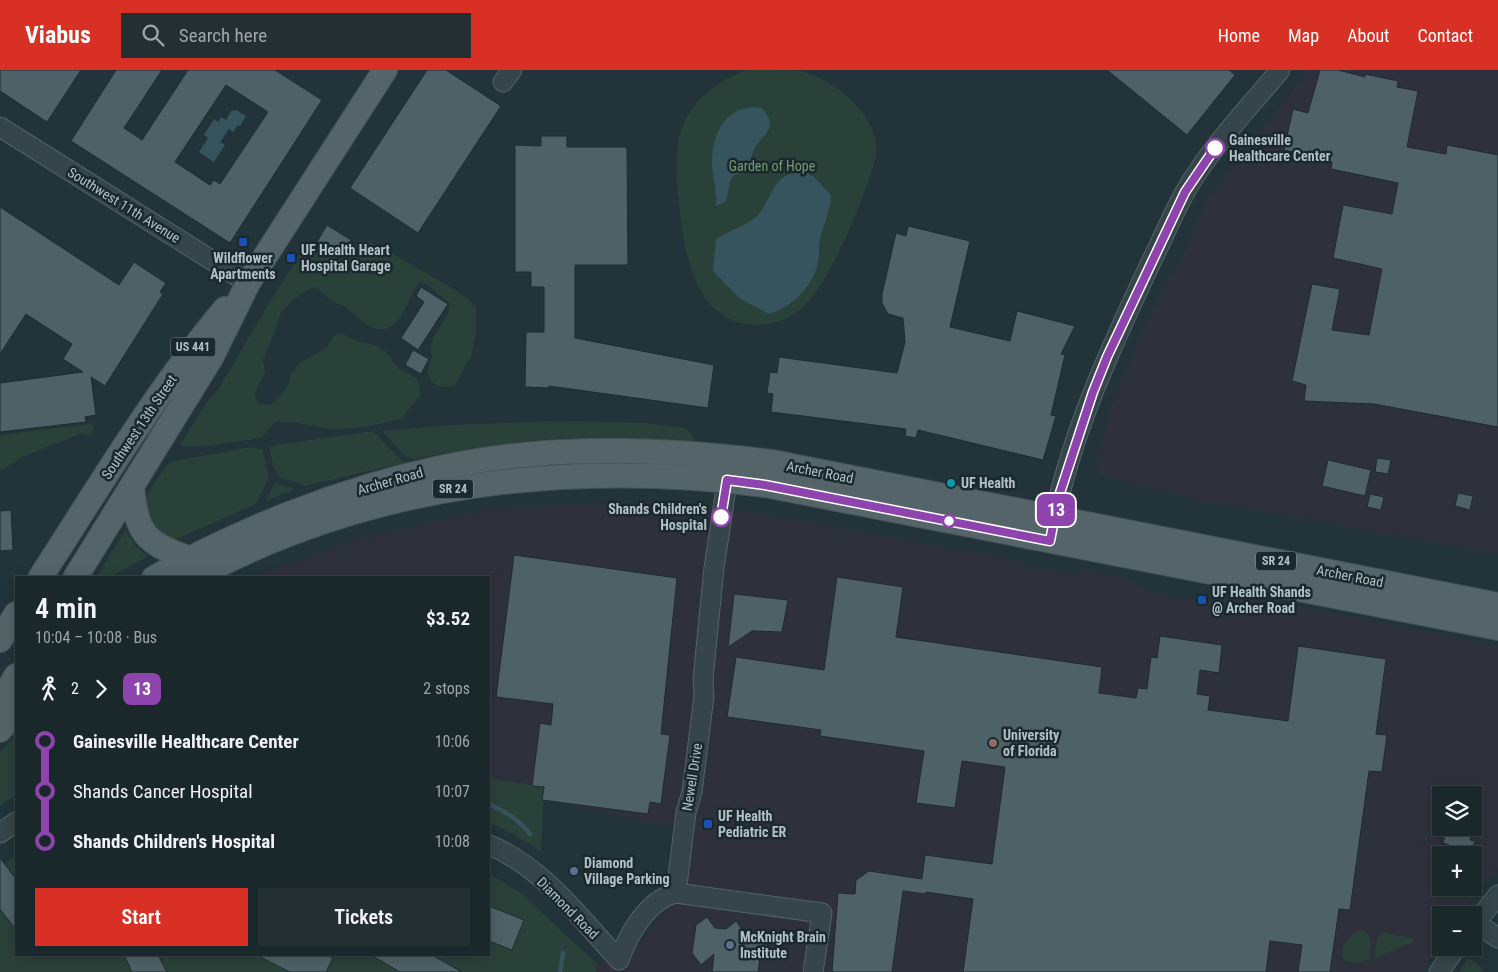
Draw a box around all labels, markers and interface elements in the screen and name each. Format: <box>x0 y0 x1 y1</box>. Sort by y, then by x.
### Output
search box <box>121 13 471 58</box>
text: Viabus <box>25 21 91 49</box>
icon: search <box>139 21 167 49</box>
text: Search here <box>179 24 267 47</box>
text: Home <box>1218 25 1260 46</box>
text: Map <box>1288 25 1319 46</box>
text: About <box>1347 25 1389 46</box>
text: Contact <box>1417 25 1473 46</box>
place label: Gainesville Healthcare Center <box>1229 132 1331 164</box>
marker: Gainesville Healthcare Center <box>1205 138 1225 158</box>
park label: Garden of Hope <box>729 158 816 174</box>
street label: Southwest 11th Avenue <box>65 164 184 246</box>
marker: Wildflower Apartments <box>237 236 249 248</box>
place label: UF Health Heart Hospital Garage <box>301 242 391 274</box>
place label: Wildflower Apartments <box>210 250 276 282</box>
marker: UF Health Heart Hospital Garage <box>285 252 297 264</box>
road number: US 441 <box>170 338 216 356</box>
street label: Southwest 13th Street <box>98 372 180 482</box>
street label: Archer Road <box>785 458 855 486</box>
street label: Archer Road <box>355 464 425 498</box>
place label: UF Health <box>961 475 1016 491</box>
marker: UF Health <box>945 477 957 489</box>
road number: SR 24 <box>433 479 473 498</box>
line badge: 13 <box>1034 494 1078 526</box>
text: 13 <box>1047 499 1065 520</box>
place label: Shands Children's Hospital <box>608 501 707 533</box>
marker: Shands Children's Hospital <box>711 507 731 527</box>
unlabelled marker <box>942 514 956 528</box>
road number: SR 24 <box>1256 552 1296 571</box>
street label: Archer Road <box>1315 562 1385 590</box>
place label: UF Health Shands @ Archer Road <box>1212 584 1311 616</box>
text: 4 min <box>35 592 97 625</box>
marker: UF Health Shands @ Archer Road <box>1196 594 1208 606</box>
text: $3.52 <box>426 607 470 630</box>
text: 10:04 – 10:08 · Bus <box>35 628 157 647</box>
icon: walk <box>35 675 63 703</box>
icon: forward <box>87 675 115 703</box>
text: 13 <box>133 678 151 699</box>
text: 2 <box>71 679 79 698</box>
text: 2 stops <box>423 679 470 698</box>
place label: University of Florida <box>1003 727 1060 759</box>
text: Gainesville Healthcare Center <box>73 730 299 753</box>
text: 10:06 <box>435 732 470 751</box>
marker: University of Florida <box>987 737 999 749</box>
street label: Newell Drive <box>679 742 705 812</box>
text: Shands Cancer Hospital <box>73 780 253 803</box>
text: 10:07 <box>435 782 470 801</box>
map controls <box>1432 786 1482 956</box>
button: layers <box>1432 786 1482 836</box>
place label: UF Health Pediatric ER <box>718 808 787 840</box>
marker: UF Health Pediatric ER <box>702 818 714 830</box>
text: Shands Children's Hospital <box>73 830 275 853</box>
text: 10:08 <box>435 832 470 851</box>
button: + <box>1432 846 1482 896</box>
place label: Diamond Village Parking <box>584 855 670 887</box>
marker: Diamond Village Parking <box>568 865 580 877</box>
street label: Diamond Road <box>534 874 602 942</box>
button: Start <box>35 888 248 946</box>
button: Tickets <box>258 888 470 946</box>
button: − <box>1432 906 1482 956</box>
place label: McKnight Brain Institute <box>740 929 826 961</box>
marker: McKnight Brain Institute <box>724 939 736 951</box>

